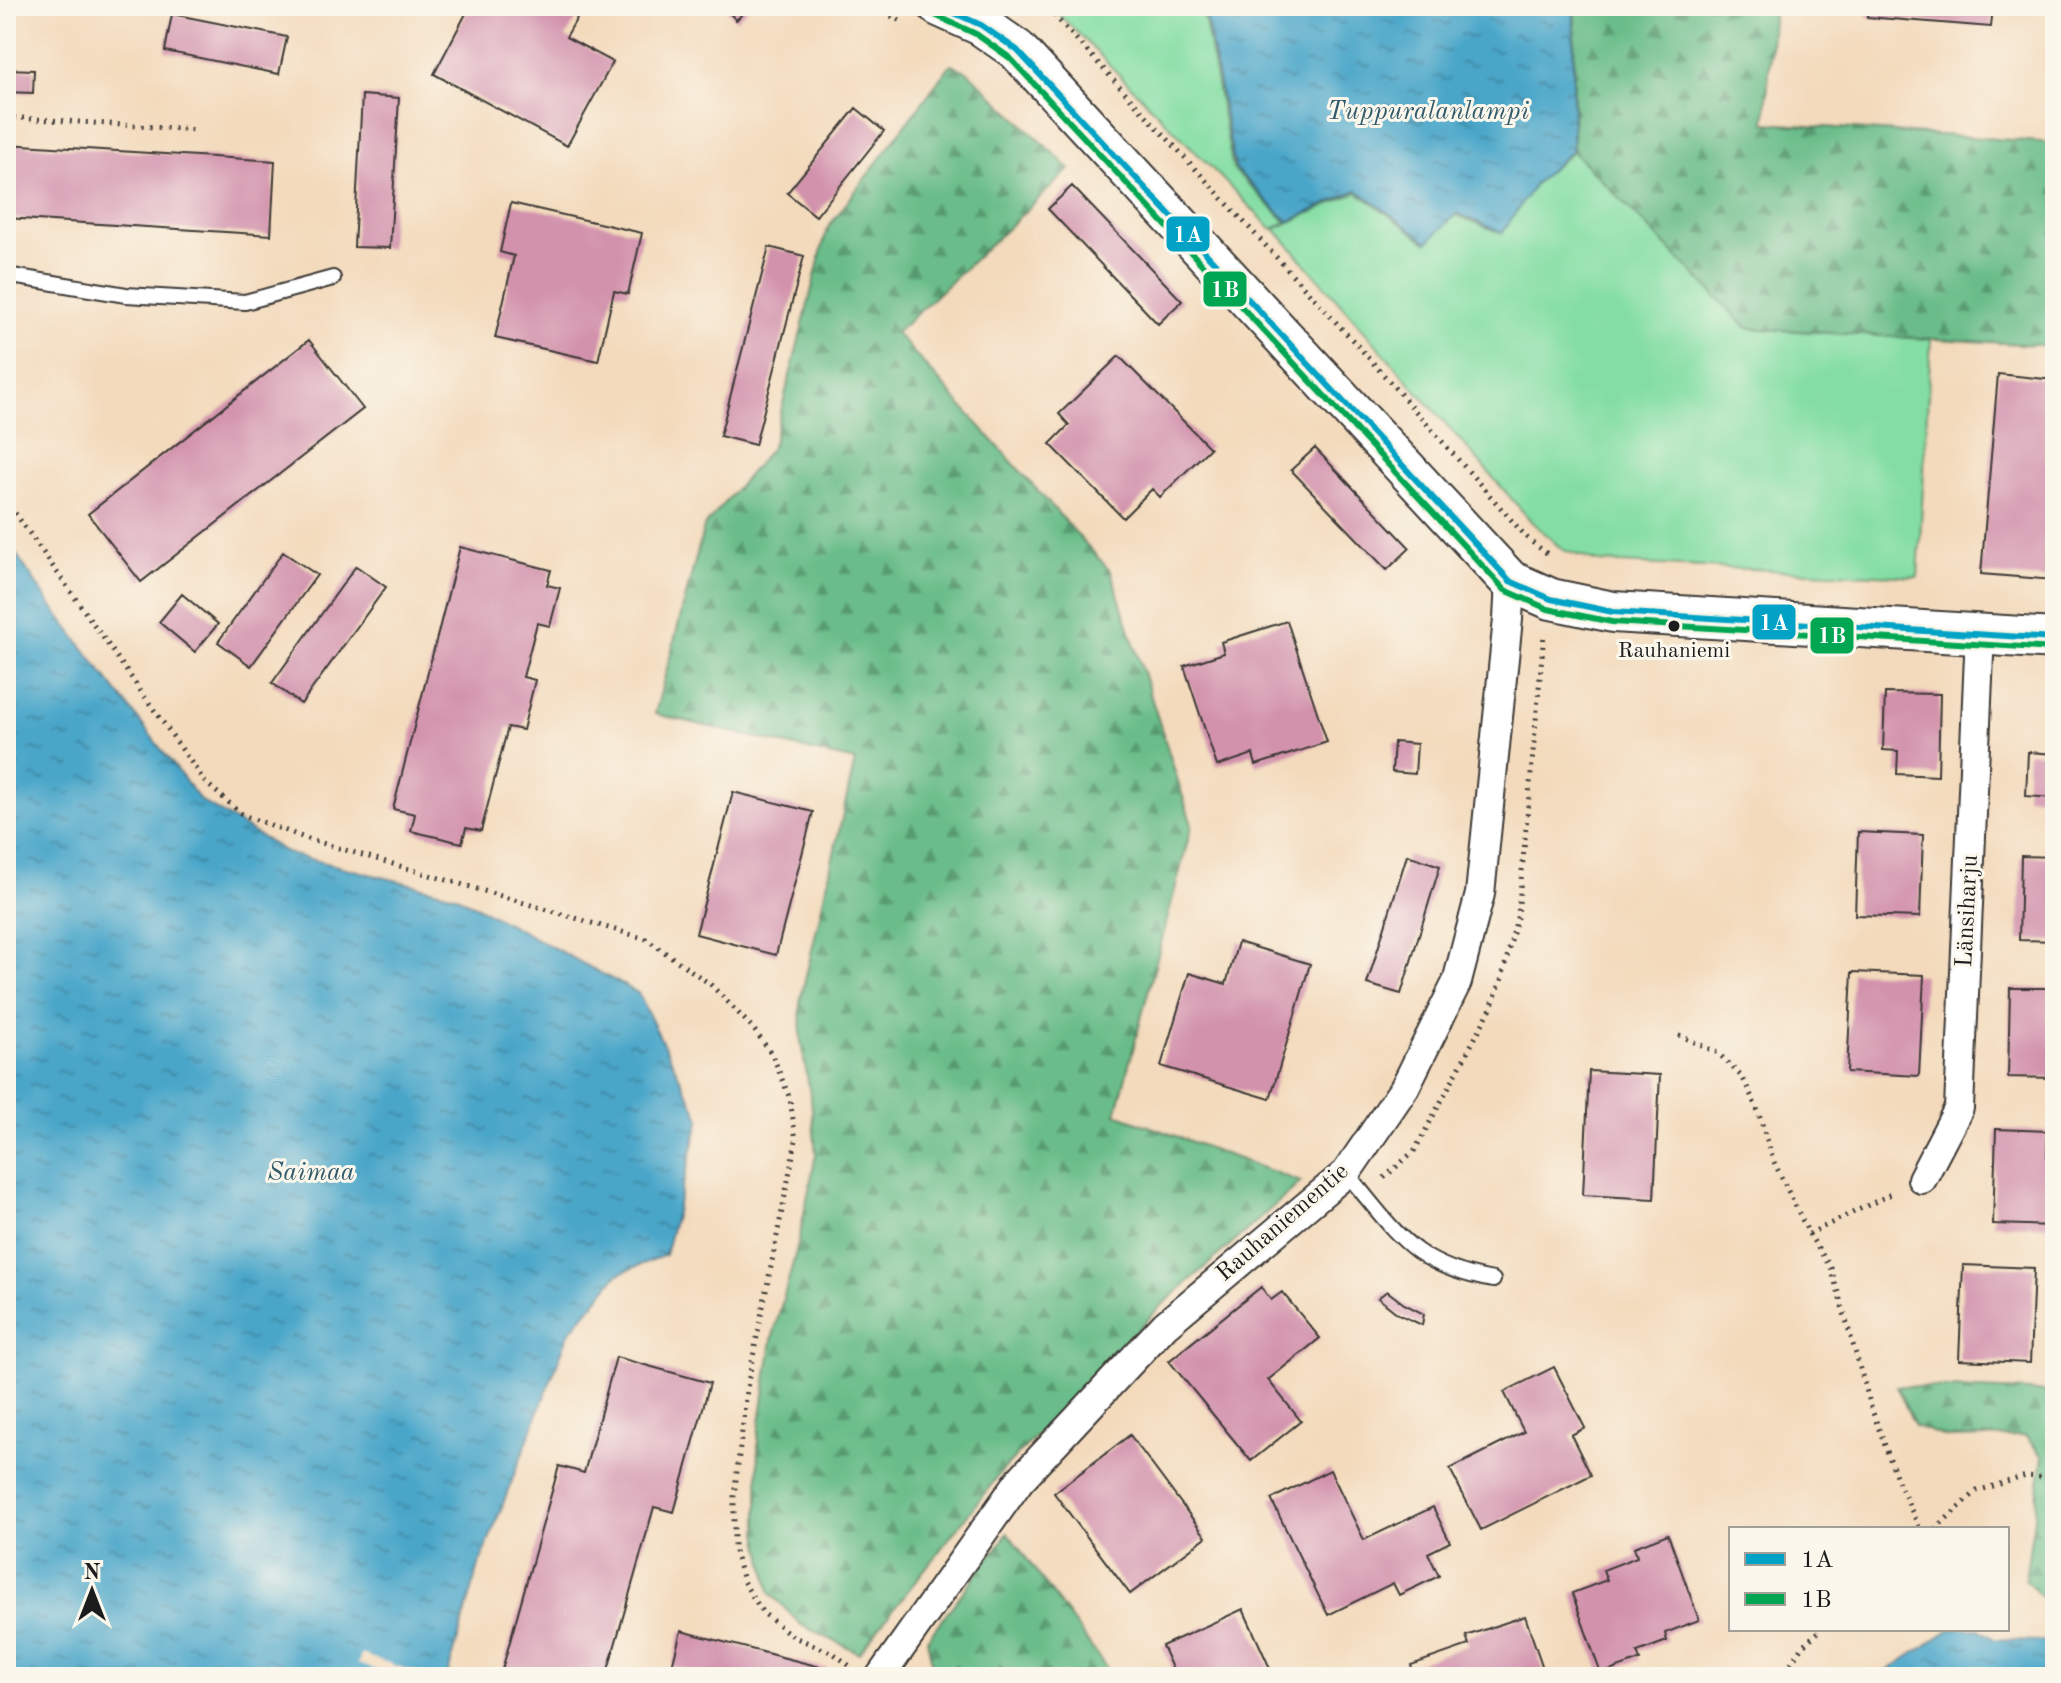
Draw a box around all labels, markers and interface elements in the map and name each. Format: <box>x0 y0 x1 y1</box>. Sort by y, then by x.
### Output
water label: Tuppuralanlampi <box>1327 99 1530 125</box>
line badge: 1A <box>1165 215 1211 253</box>
text: 1A <box>1173 225 1203 247</box>
line badge: 1B <box>1202 270 1248 308</box>
text: 1B <box>1211 280 1239 302</box>
line badge: 1A <box>1751 603 1797 641</box>
text: 1A <box>1759 613 1789 635</box>
line badge: 1B <box>1809 616 1855 655</box>
marker: Rauhaniemi <box>1666 618 1682 634</box>
text: 1B <box>1818 626 1846 648</box>
place label: Rauhaniemi <box>1618 640 1730 662</box>
street label: Länsiharju <box>1953 854 1983 968</box>
street label: Rauhaniementie <box>1212 1159 1354 1287</box>
water label: Saimaa <box>267 1160 355 1186</box>
legend <box>1729 1527 2009 1631</box>
text: 1A <box>1801 1549 1833 1573</box>
north arrow <box>52 1551 132 1631</box>
text: N <box>84 1562 101 1584</box>
text: 1B <box>1801 1589 1831 1613</box>

